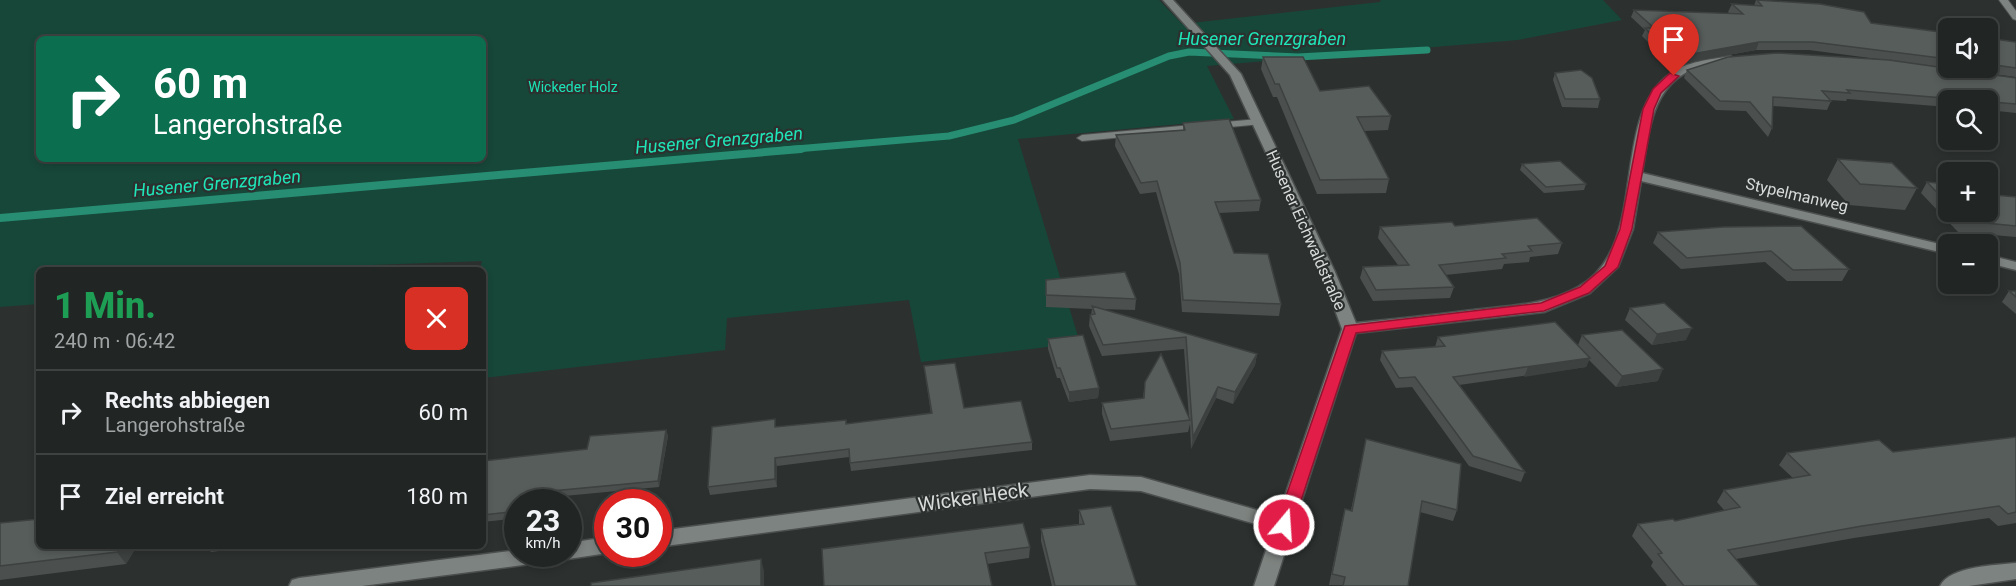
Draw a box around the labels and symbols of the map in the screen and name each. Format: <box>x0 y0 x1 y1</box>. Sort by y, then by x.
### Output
pin <box>1648 14 1699 76</box>
water label: Husener Grenzgraben <box>1178 28 1346 49</box>
park label: Wickeder Holz <box>528 79 618 95</box>
water label: Husener Grenzgraben <box>634 122 804 158</box>
street label: Husener Eichwaldstraße <box>1262 147 1350 313</box>
water label: Husener Grenzgraben <box>132 165 302 201</box>
street label: Stypelmanweg <box>1744 174 1850 216</box>
street label: Wicker Heck <box>916 477 1030 517</box>
speed limit sign: 30 <box>594 489 672 567</box>
position arrow <box>1252 493 1316 557</box>

